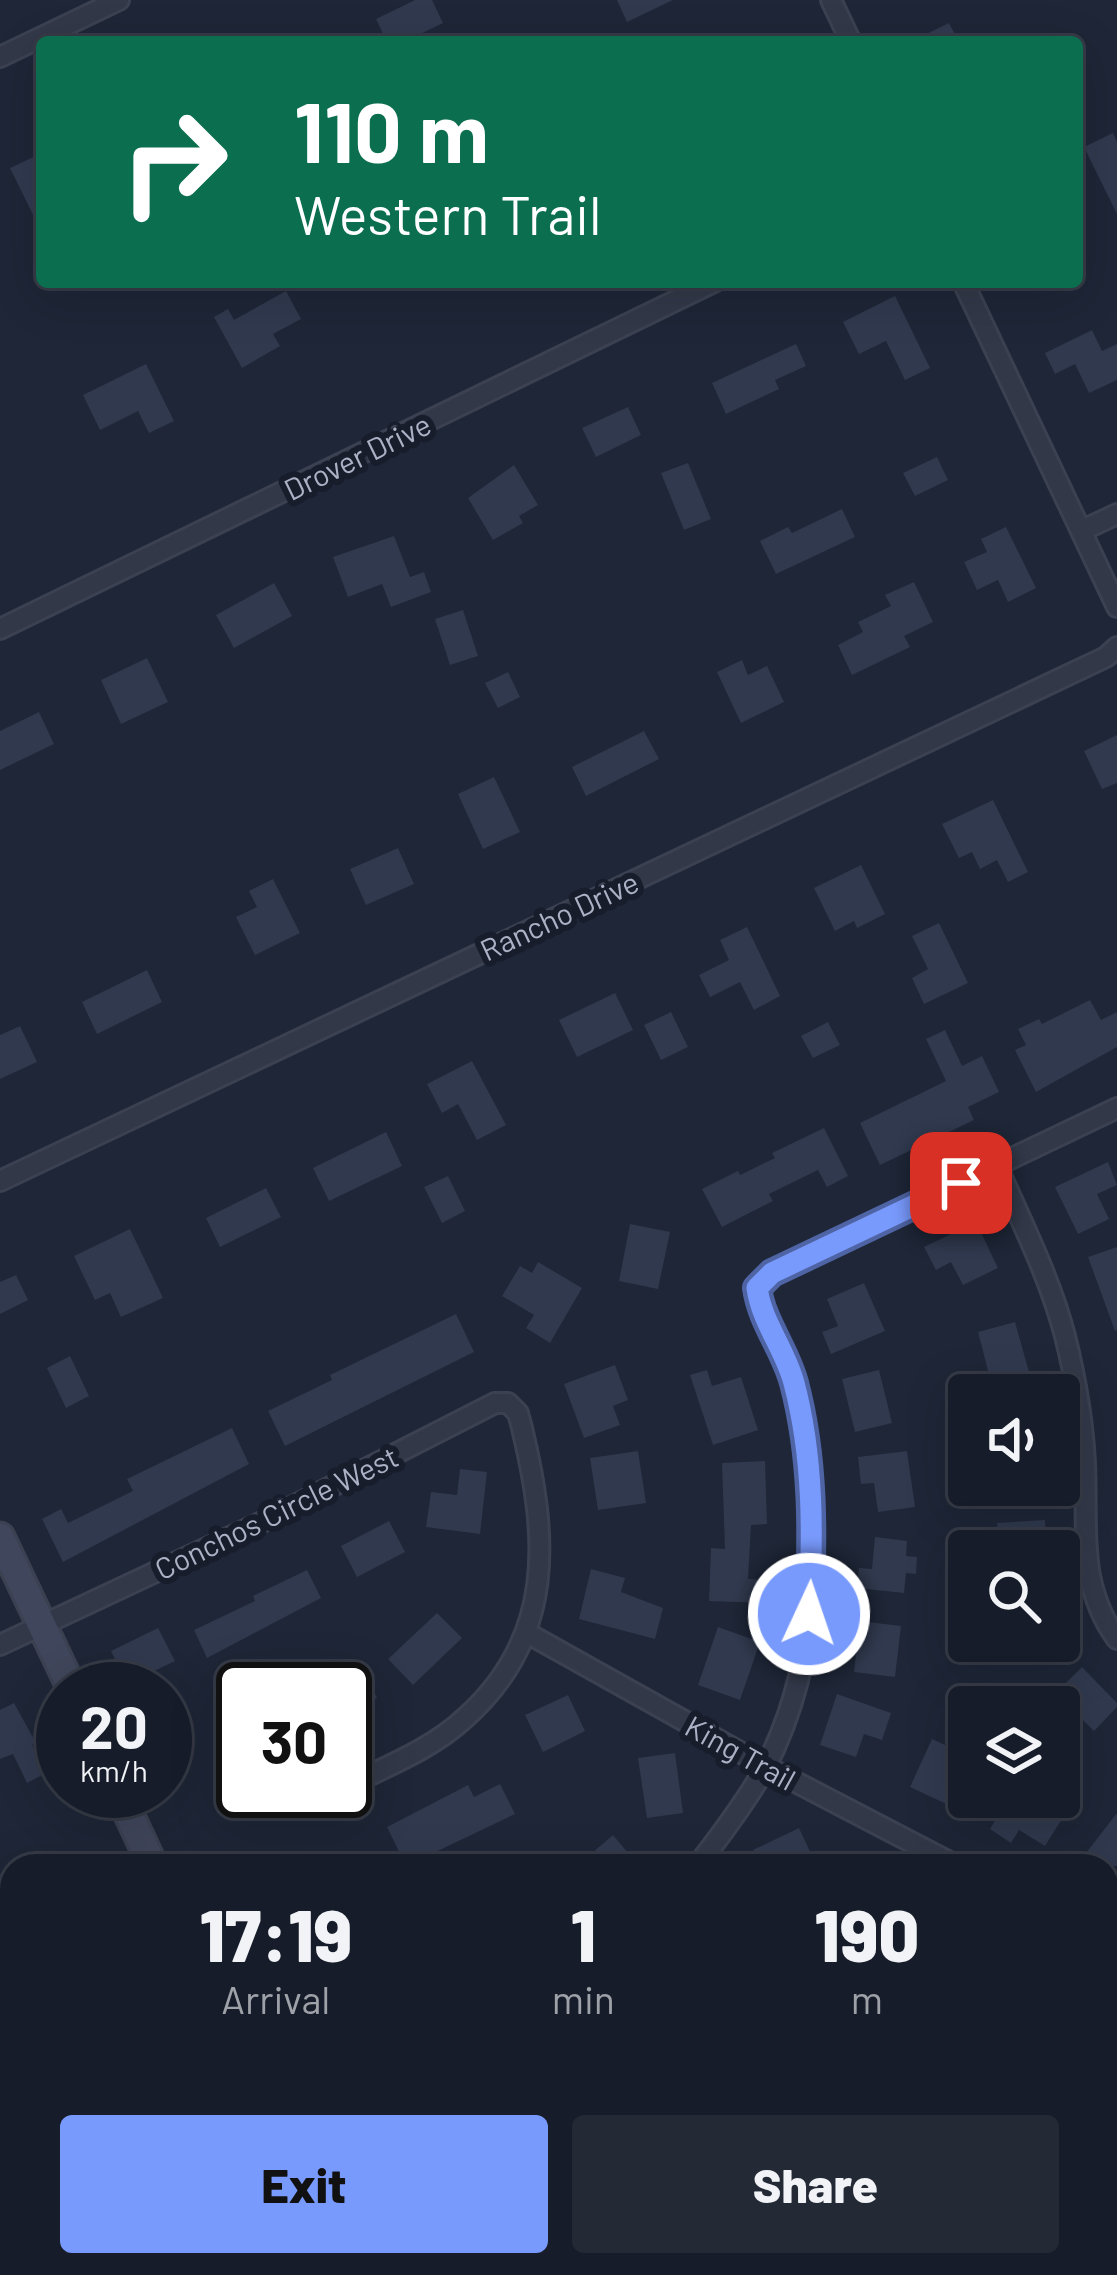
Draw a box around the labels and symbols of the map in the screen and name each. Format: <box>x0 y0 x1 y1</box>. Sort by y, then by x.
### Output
street label: Drover Drive <box>278 405 436 507</box>
street label: Rancho Drive <box>474 863 644 967</box>
pin <box>910 1132 1012 1234</box>
street label: Conchos Circle West <box>149 1438 403 1586</box>
position arrow <box>746 1551 872 1677</box>
speed limit sign: 30 <box>216 1662 372 1818</box>
street label: King Trail <box>680 1707 802 1797</box>

